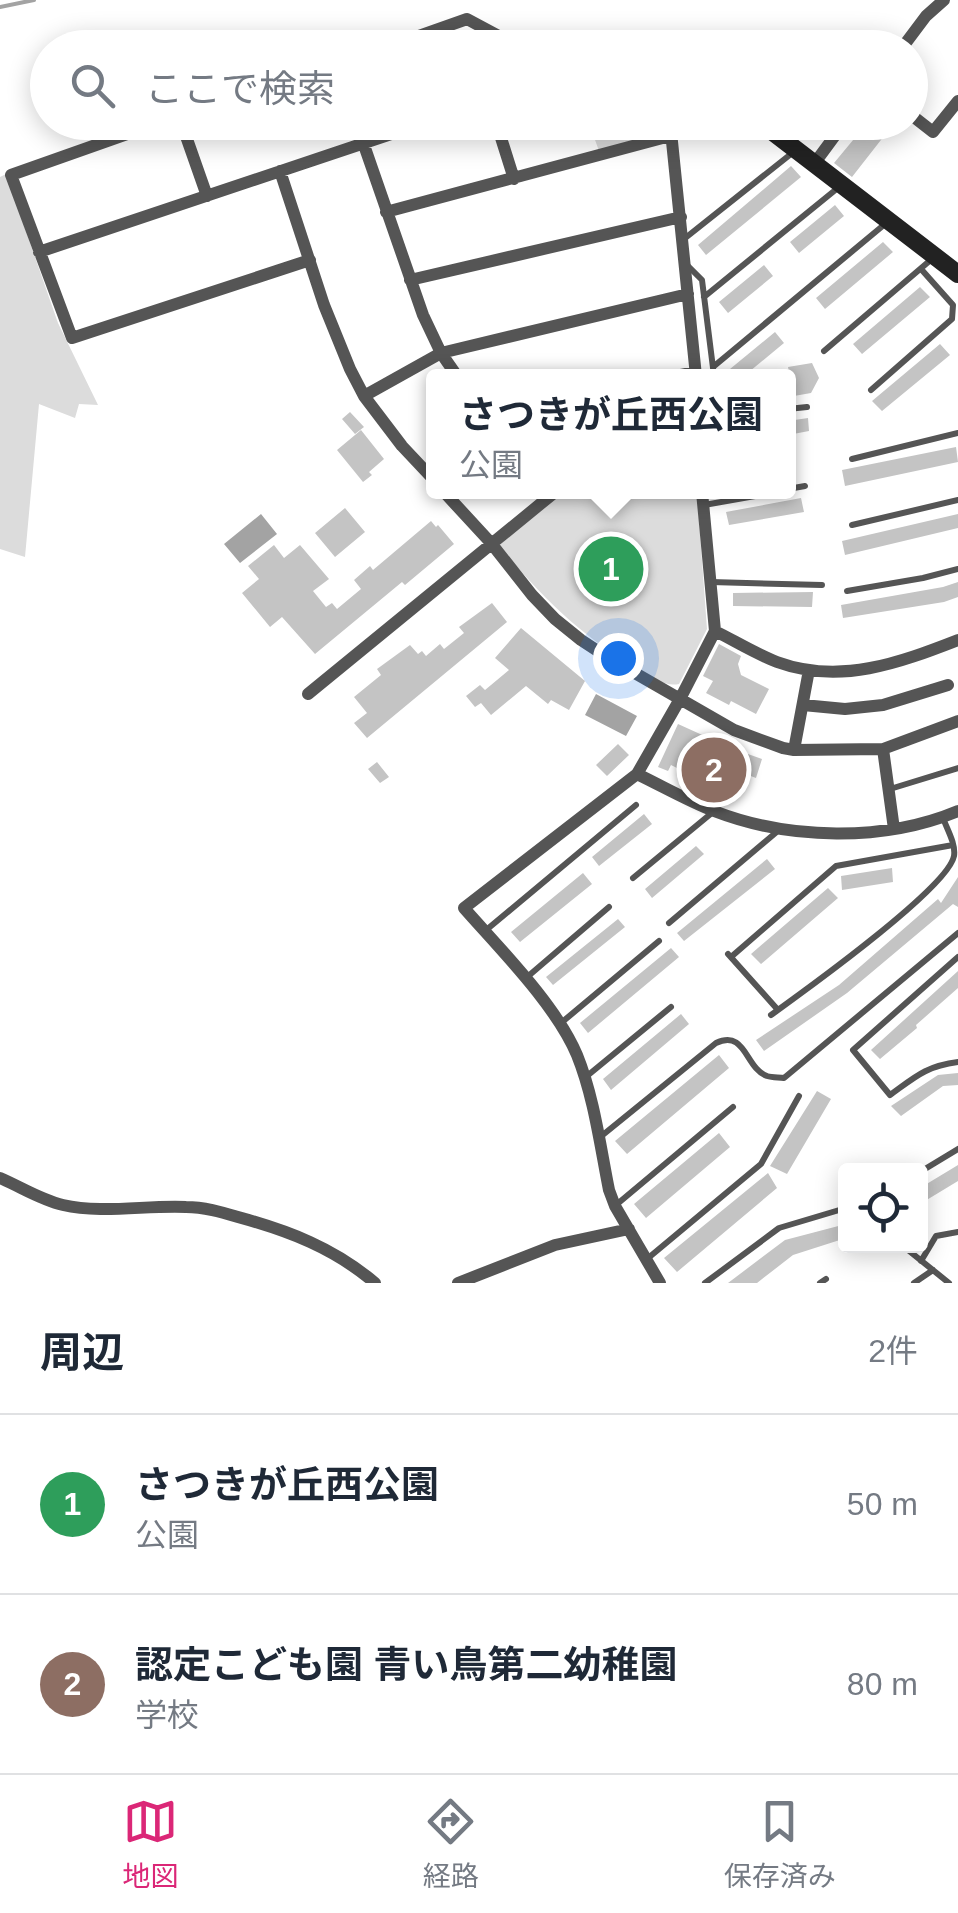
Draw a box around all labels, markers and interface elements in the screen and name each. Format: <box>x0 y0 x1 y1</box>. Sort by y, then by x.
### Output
search box <box>30 30 928 140</box>
icon: search <box>65 58 120 113</box>
text: ここで検索 <box>145 68 335 110</box>
popup <box>426 369 796 499</box>
text: さつきが丘西公園 <box>459 394 763 436</box>
text: 公園 <box>459 447 523 483</box>
pin: 1 <box>578 532 644 606</box>
your location <box>593 633 644 684</box>
pin: 2 <box>682 732 746 808</box>
map controls <box>838 1163 928 1253</box>
button: locate <box>838 1163 928 1253</box>
text: 周辺 <box>40 1329 124 1376</box>
text: 2件 <box>868 1333 918 1369</box>
text: さつきが丘西公園 <box>135 1464 439 1506</box>
text: 1 <box>64 1486 81 1522</box>
text: 50 m <box>847 1486 918 1522</box>
text: 公園 <box>135 1517 199 1553</box>
text: 認定こども園 青い鳥第二幼稚園 <box>135 1644 678 1686</box>
text: 2 <box>64 1666 81 1702</box>
text: 80 m <box>847 1666 918 1702</box>
text: 学校 <box>135 1697 199 1733</box>
tab: 地図 <box>122 1794 178 1894</box>
tab: 経路 <box>423 1794 479 1894</box>
tab: 保存済み <box>724 1794 836 1894</box>

